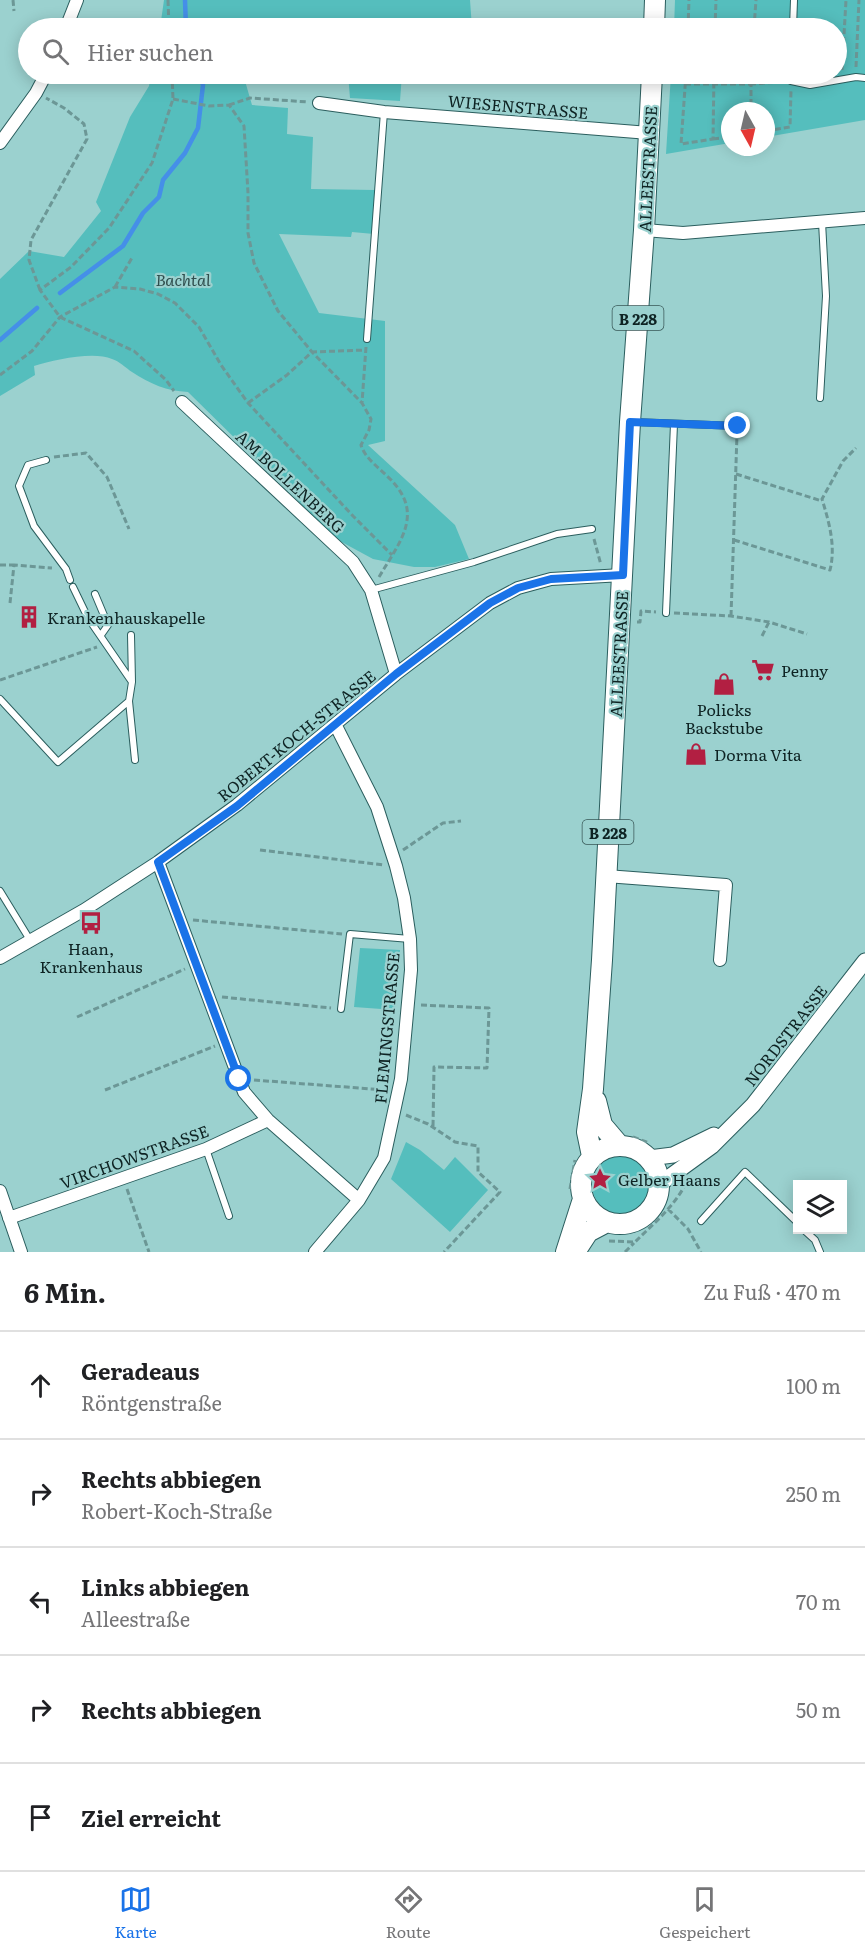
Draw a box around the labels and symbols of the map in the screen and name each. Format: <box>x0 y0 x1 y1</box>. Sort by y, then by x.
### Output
street label: WIESENSTRASSE <box>447 88 589 124</box>
north arrow <box>721 102 775 156</box>
street label: ALLEESTRASSE <box>632 105 662 233</box>
park label: Bachtal <box>155 267 211 291</box>
road number: B 228 <box>612 306 664 330</box>
route end <box>724 412 750 438</box>
street label: AM BOLLENBERG <box>231 424 351 538</box>
street label: ALLEESTRASSE <box>603 590 633 718</box>
building icon: Krankenhauskapelle <box>16 604 42 630</box>
place label: Krankenhauskapelle <box>47 605 205 629</box>
supermarket icon: Penny <box>750 657 776 683</box>
place label: Penny <box>781 658 829 682</box>
street label: ROBERT-KOCH-STRASSE <box>212 663 380 807</box>
shop icon: Policks Backstube <box>711 671 737 697</box>
place label: Policks Backstube <box>685 697 763 739</box>
shop icon: Dorma Vita <box>683 741 709 767</box>
place label: Dorma Vita <box>714 742 802 766</box>
road number: B 228 <box>582 820 634 844</box>
bus stop icon: Haan, Krankenhaus <box>78 910 104 936</box>
place label: Haan, Krankenhaus <box>39 936 143 978</box>
street label: FLEMINGSTRASSE <box>367 951 405 1105</box>
street label: NORDSTRASSE <box>738 979 832 1091</box>
route start <box>225 1065 251 1091</box>
street label: VIRCHOWSTRASSE <box>56 1118 212 1194</box>
place icon: Gelber Haans <box>587 1166 613 1192</box>
place label: Gelber Haans <box>618 1167 720 1191</box>

